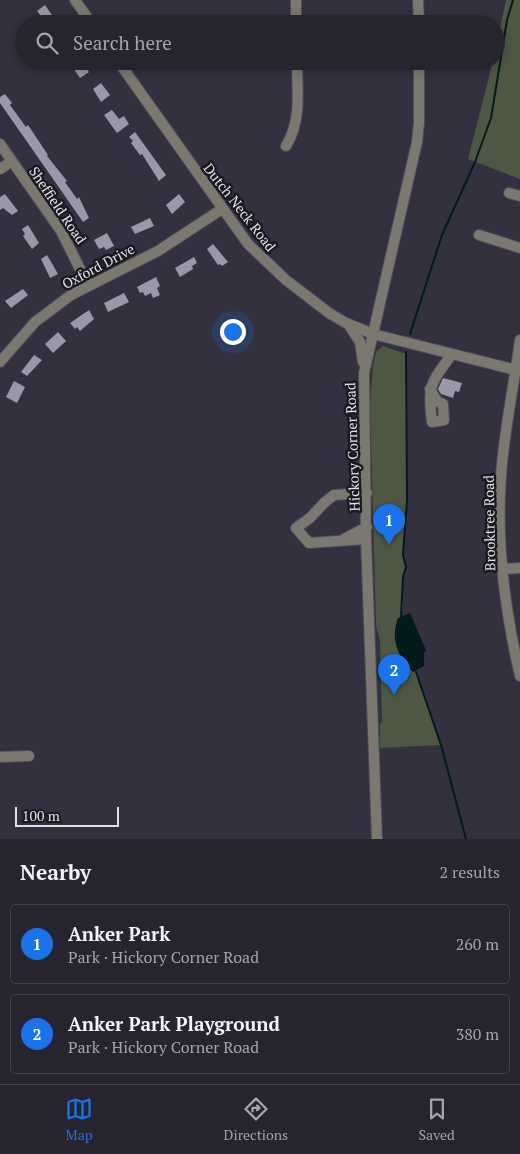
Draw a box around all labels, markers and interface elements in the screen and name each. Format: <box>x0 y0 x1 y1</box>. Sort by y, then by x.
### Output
search box <box>15 15 505 70</box>
icon: search <box>33 29 61 57</box>
text: Search here <box>73 30 172 55</box>
street label: Dutch Neck Road <box>200 159 281 255</box>
street label: Sheffield Road <box>25 163 91 248</box>
street label: Oxford Drive <box>58 239 138 293</box>
your location <box>220 319 246 345</box>
street label: Hickory Corner Road <box>340 382 364 512</box>
street label: Brooktree Road <box>479 475 499 571</box>
pin: 1 <box>373 504 405 545</box>
pin: 2 <box>378 654 410 695</box>
scale bar <box>15 804 119 827</box>
text: 100 m <box>22 806 60 825</box>
text: Nearby <box>20 858 91 886</box>
text: 2 results <box>440 861 500 883</box>
text: Anker Park <box>68 921 170 946</box>
text: 1 <box>32 933 42 955</box>
text: 260 m <box>456 933 499 955</box>
text: Park · Hickory Corner Road <box>68 946 259 968</box>
text: Anker Park Playground <box>68 1011 280 1036</box>
text: 2 <box>32 1023 42 1045</box>
text: 380 m <box>456 1023 499 1045</box>
text: Park · Hickory Corner Road <box>68 1036 259 1058</box>
tab: Map <box>65 1095 93 1144</box>
tab: Directions <box>224 1095 288 1144</box>
tab: Saved <box>419 1095 455 1144</box>

